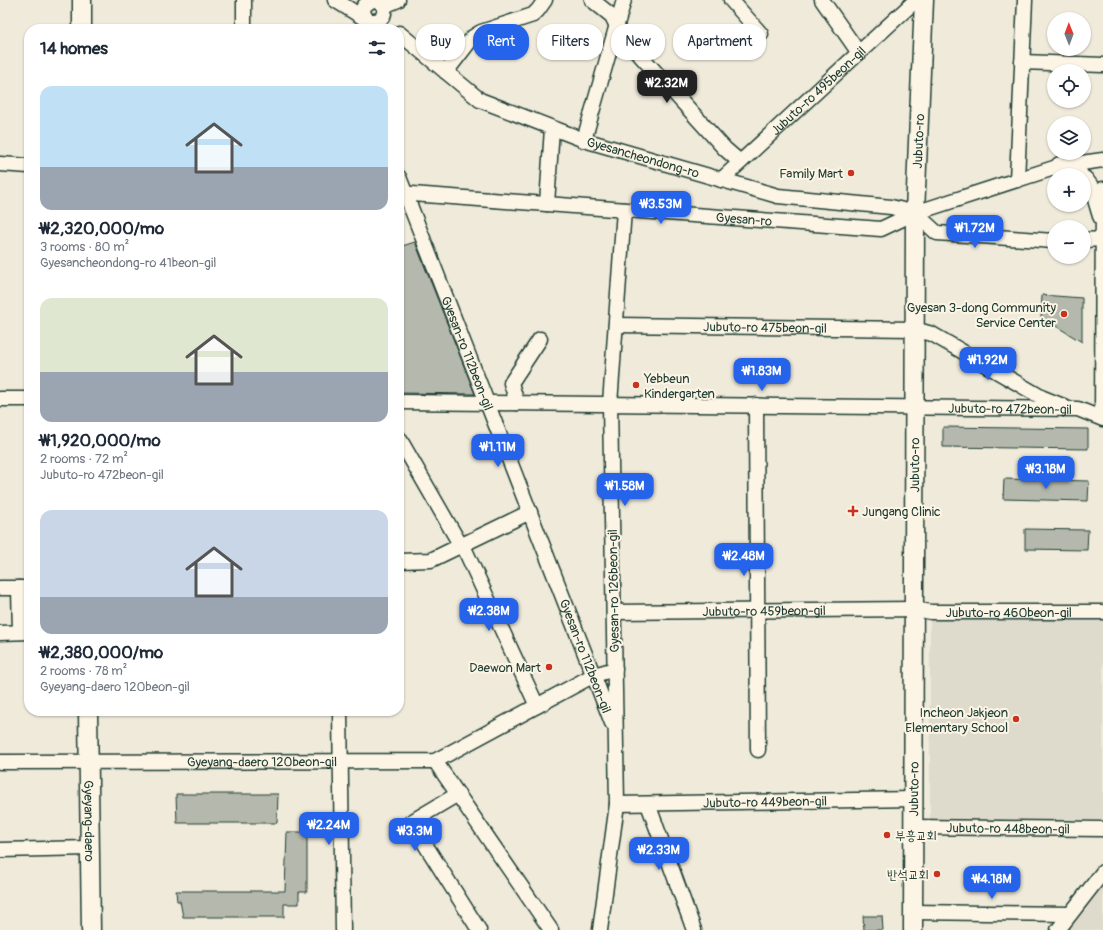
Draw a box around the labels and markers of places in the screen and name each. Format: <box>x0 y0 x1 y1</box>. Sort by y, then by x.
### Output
pin: ₩2.32M <box>634 70 700 104</box>
place label: Family Mart <box>779 166 844 182</box>
marker: Family Mart <box>846 168 856 178</box>
pin: ₩3.53M <box>628 191 694 225</box>
pin: ₩1.72M <box>942 215 1008 249</box>
place label: Gyesan 3-dong Community Service Center <box>907 300 1056 331</box>
marker: Gyesan 3-dong Community Service Center <box>1059 309 1069 319</box>
pin: ₩1.92M <box>955 347 1021 381</box>
pin: ₩1.83M <box>729 358 795 392</box>
place label: Yebbeun Kindergarten <box>643 371 715 402</box>
marker: Yebbeun Kindergarten <box>631 380 641 390</box>
pin: ₩1.11M <box>465 434 531 468</box>
pin: ₩3.18M <box>1013 456 1079 490</box>
pin: ₩1.58M <box>592 473 658 507</box>
place label: Jungang Clinic <box>862 504 941 520</box>
marker: Jungang Clinic <box>847 505 859 517</box>
pin: ₩2.48M <box>711 543 777 577</box>
pin: ₩2.38M <box>456 598 522 632</box>
place label: Daewon Mart <box>469 660 542 676</box>
marker: Daewon Mart <box>544 662 554 672</box>
place label: Incheon Jakjeon Elementary School <box>905 705 1008 736</box>
marker: Incheon Jakjeon Elementary School <box>1011 714 1021 724</box>
pin: ₩2.24M <box>296 812 362 846</box>
pin: ₩3.3M <box>387 818 443 852</box>
place label: 부흥교회 <box>895 828 937 844</box>
marker: 부흥교회 <box>882 830 892 840</box>
pin: ₩2.33M <box>626 837 692 871</box>
pin: ₩4.18M <box>959 866 1025 900</box>
place label: 반석교회 <box>887 867 929 883</box>
marker: 반석교회 <box>932 869 942 879</box>

